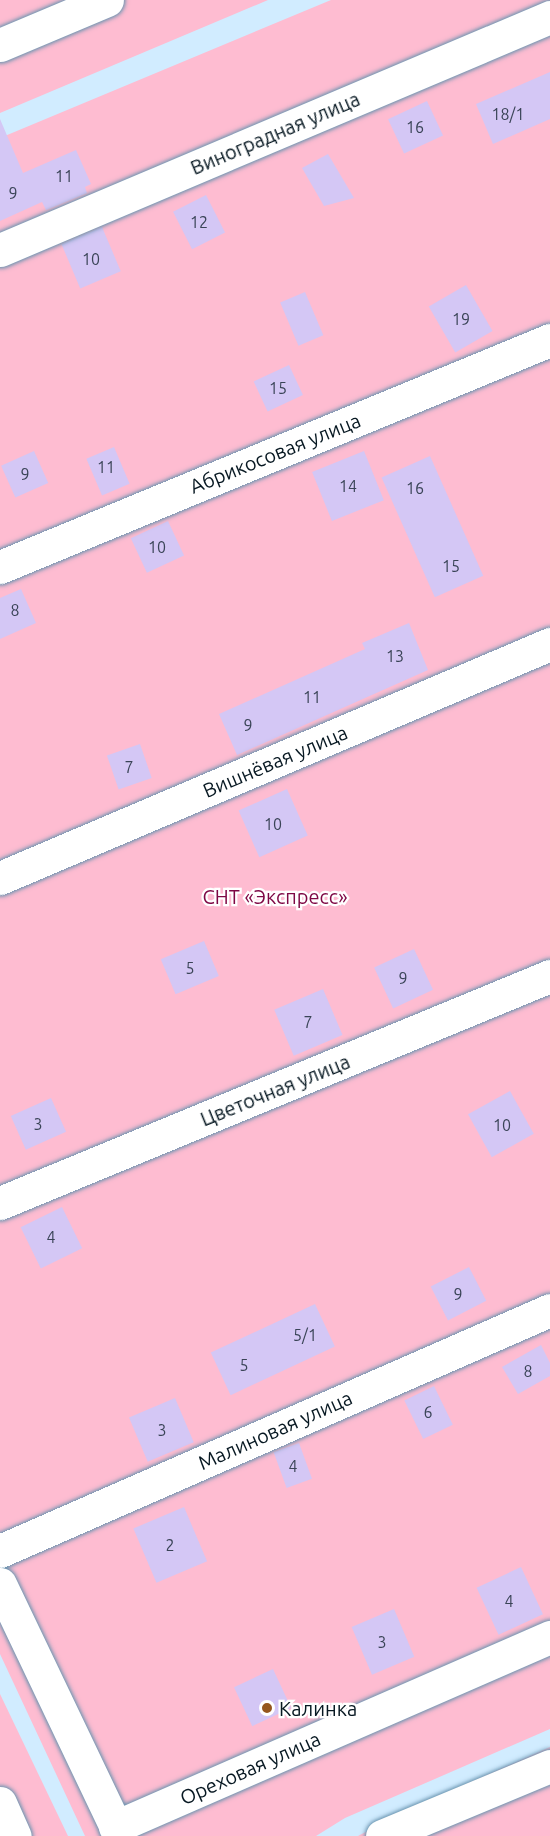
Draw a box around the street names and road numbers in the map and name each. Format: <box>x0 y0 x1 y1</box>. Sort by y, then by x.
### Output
street label: Виноградная улица <box>187 86 363 180</box>
street label: Абрикосовая улица <box>186 408 364 498</box>
street label: Вишнёвая улица <box>199 720 351 802</box>
street label: Цветочная улица <box>197 1049 353 1131</box>
street label: Малиновая улица <box>194 1385 356 1475</box>
street label: Ореховая улица <box>176 1726 324 1810</box>

